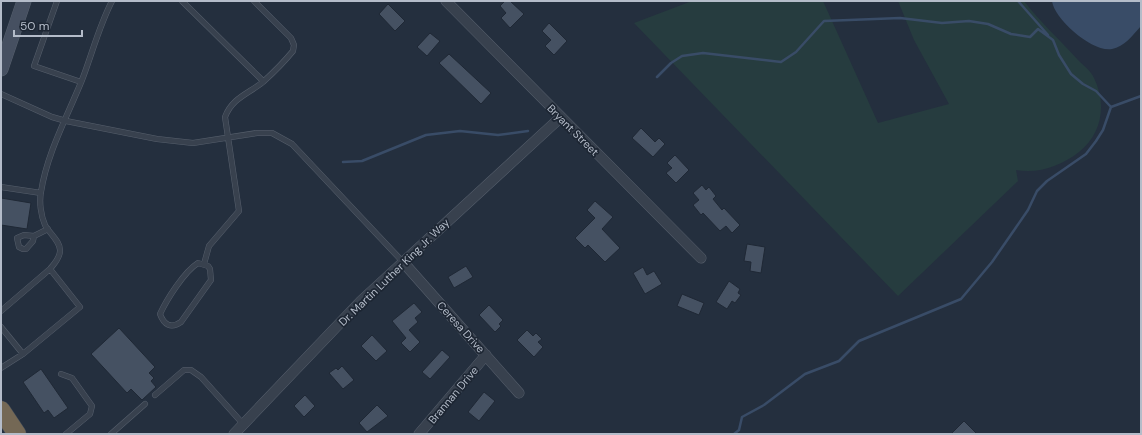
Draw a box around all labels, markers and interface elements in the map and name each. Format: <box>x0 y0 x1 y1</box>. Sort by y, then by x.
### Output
scale bar <box>14 12 82 38</box>
text: 50 m <box>20 18 49 34</box>
street label: Bryant Street <box>544 101 602 159</box>
street label: Dr. Martin Luther King Jr. Way <box>336 215 452 329</box>
street label: Ceresa Drive <box>434 298 488 356</box>
street label: Brannan Drive <box>425 363 481 427</box>

